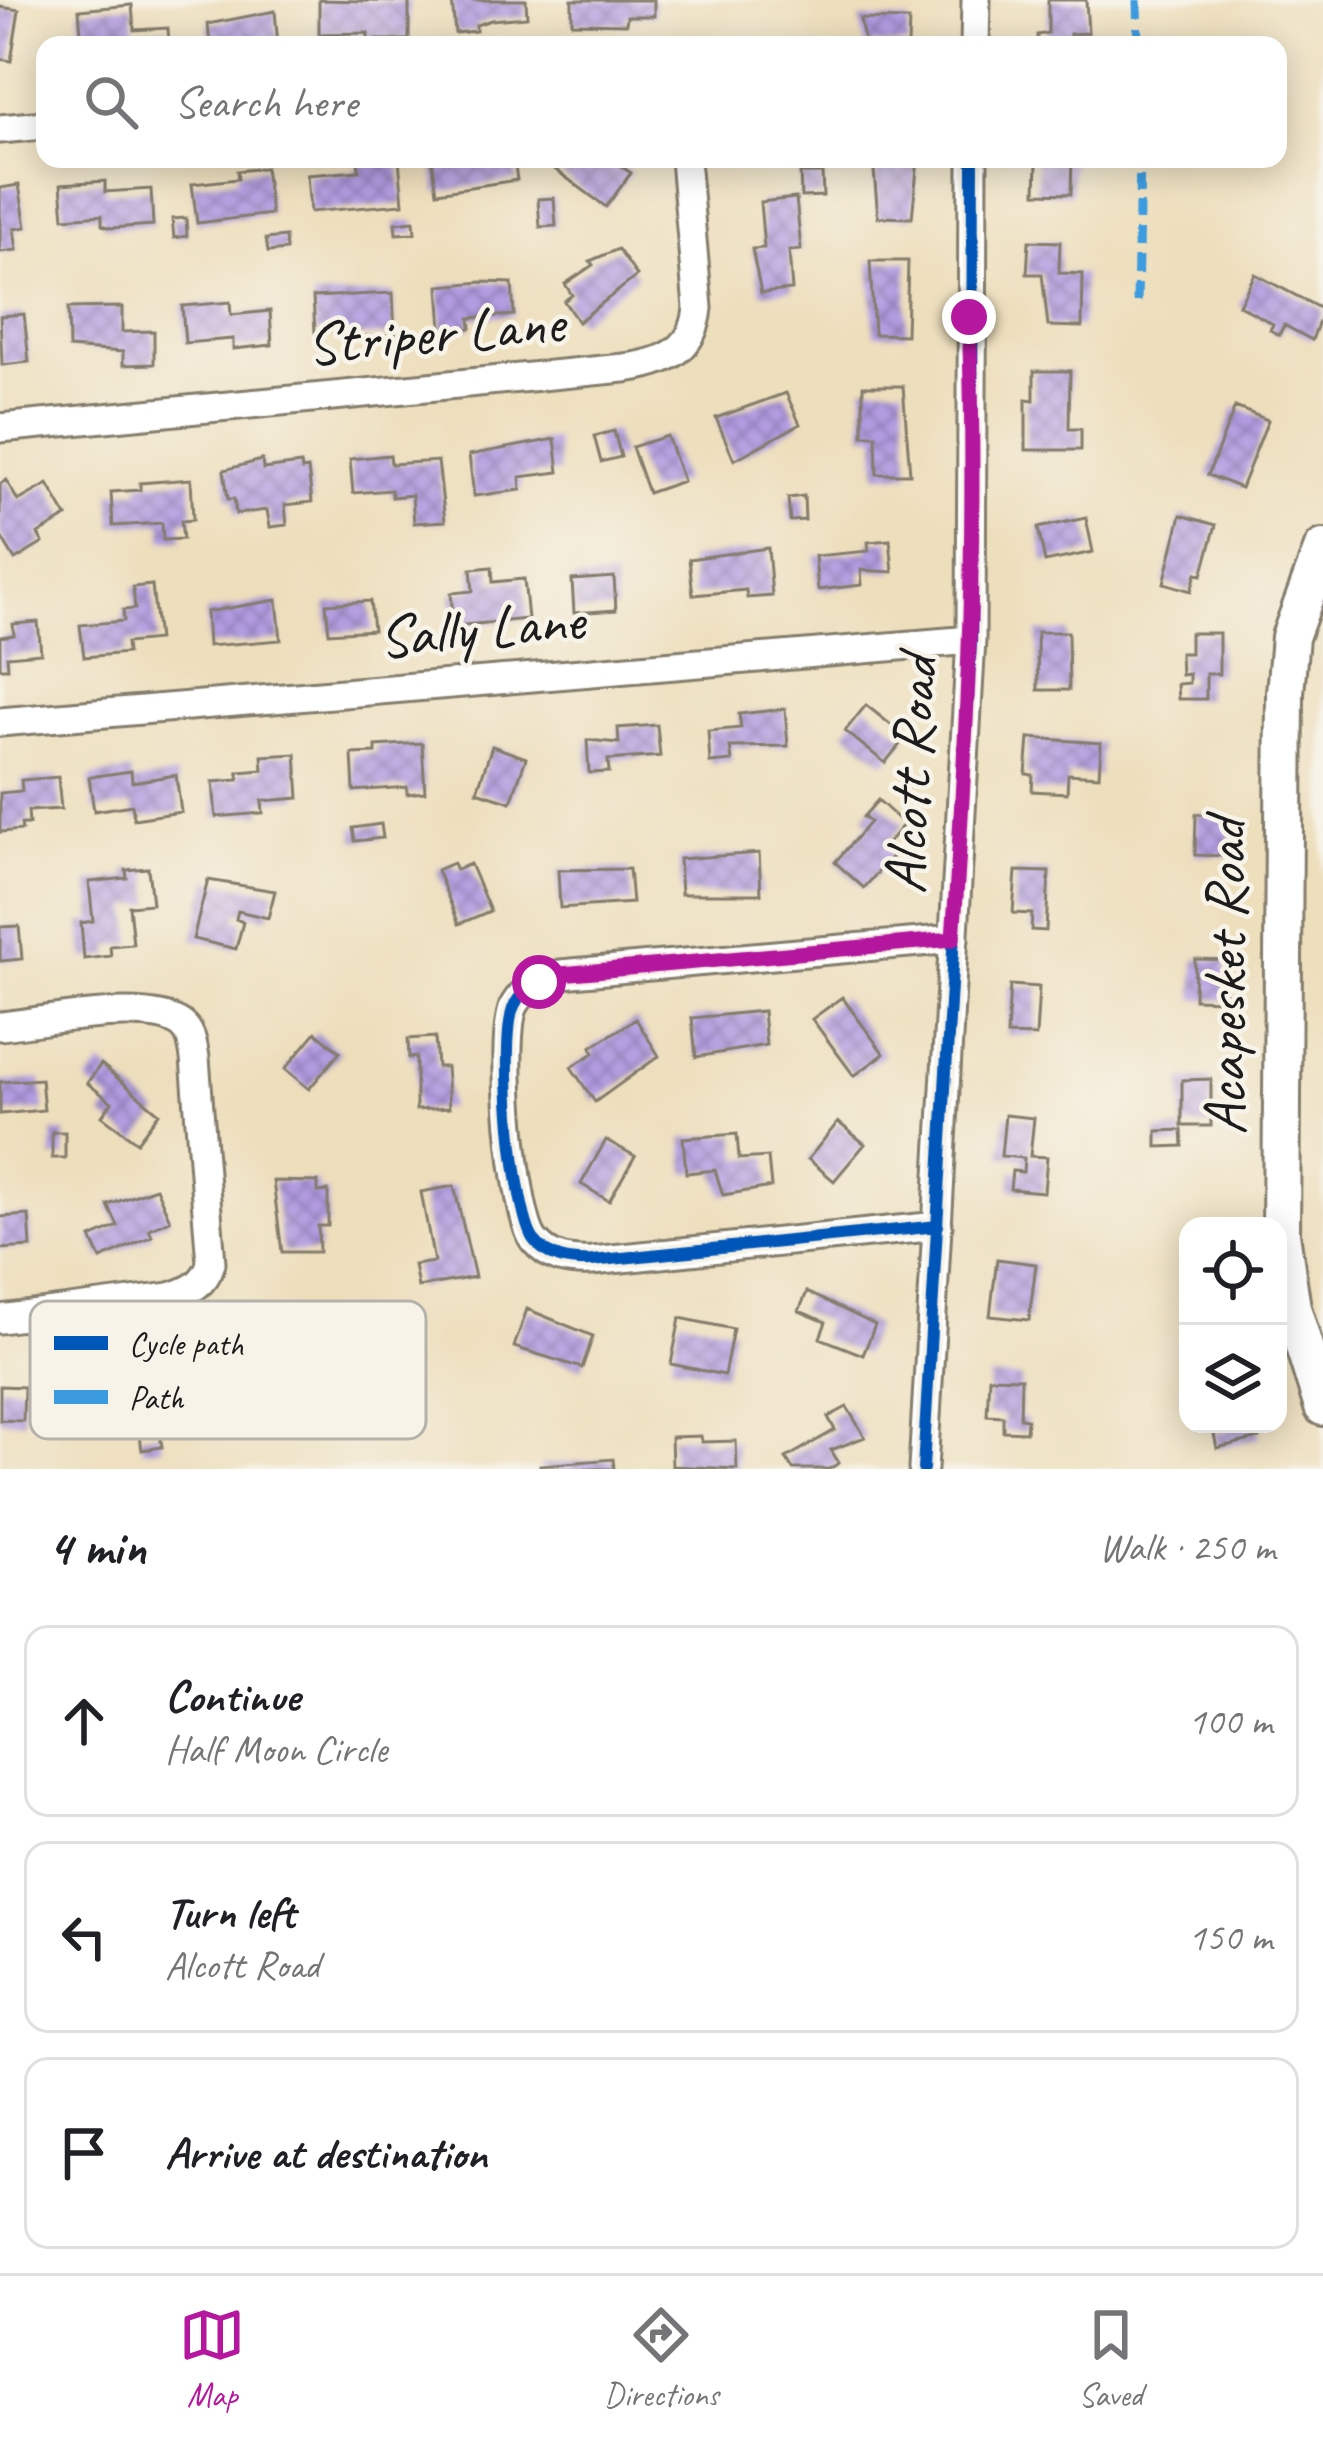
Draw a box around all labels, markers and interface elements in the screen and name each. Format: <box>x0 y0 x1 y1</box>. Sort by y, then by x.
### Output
search box <box>36 36 1287 168</box>
icon: search <box>78 69 144 135</box>
text: Search here <box>174 74 357 131</box>
street label: Striper Lane <box>303 284 571 382</box>
route end <box>942 290 996 344</box>
street label: Sally Lane <box>375 581 591 675</box>
street label: Alcott Road <box>866 646 955 896</box>
street label: Acapesket Road <box>1187 810 1263 1135</box>
route start <box>512 955 566 1009</box>
map controls <box>1179 1217 1287 1433</box>
button: locate <box>1179 1217 1287 1325</box>
legend <box>30 1301 426 1439</box>
text: Cycle path <box>129 1323 244 1365</box>
button: layers <box>1179 1325 1287 1433</box>
text: Path <box>129 1377 185 1419</box>
text: 4 min <box>48 1515 146 1579</box>
text: Walk · 250 m <box>1099 1523 1275 1572</box>
text: Continue <box>165 1668 299 1725</box>
icon: ahead <box>51 1688 117 1754</box>
text: 100 m <box>1188 1697 1272 1746</box>
text: Half Moon Circle <box>165 1725 387 1774</box>
text: Turn left <box>165 1884 295 1941</box>
icon: left <box>51 1904 117 1970</box>
text: 150 m <box>1188 1913 1272 1962</box>
text: Alcott Road <box>165 1941 320 1990</box>
icon: arrive <box>51 2120 117 2186</box>
text: Arrive at destination <box>165 2125 487 2182</box>
tab: Map <box>179 2302 245 2416</box>
tab: Directions <box>604 2302 719 2416</box>
tab: Saved <box>1078 2302 1144 2416</box>

